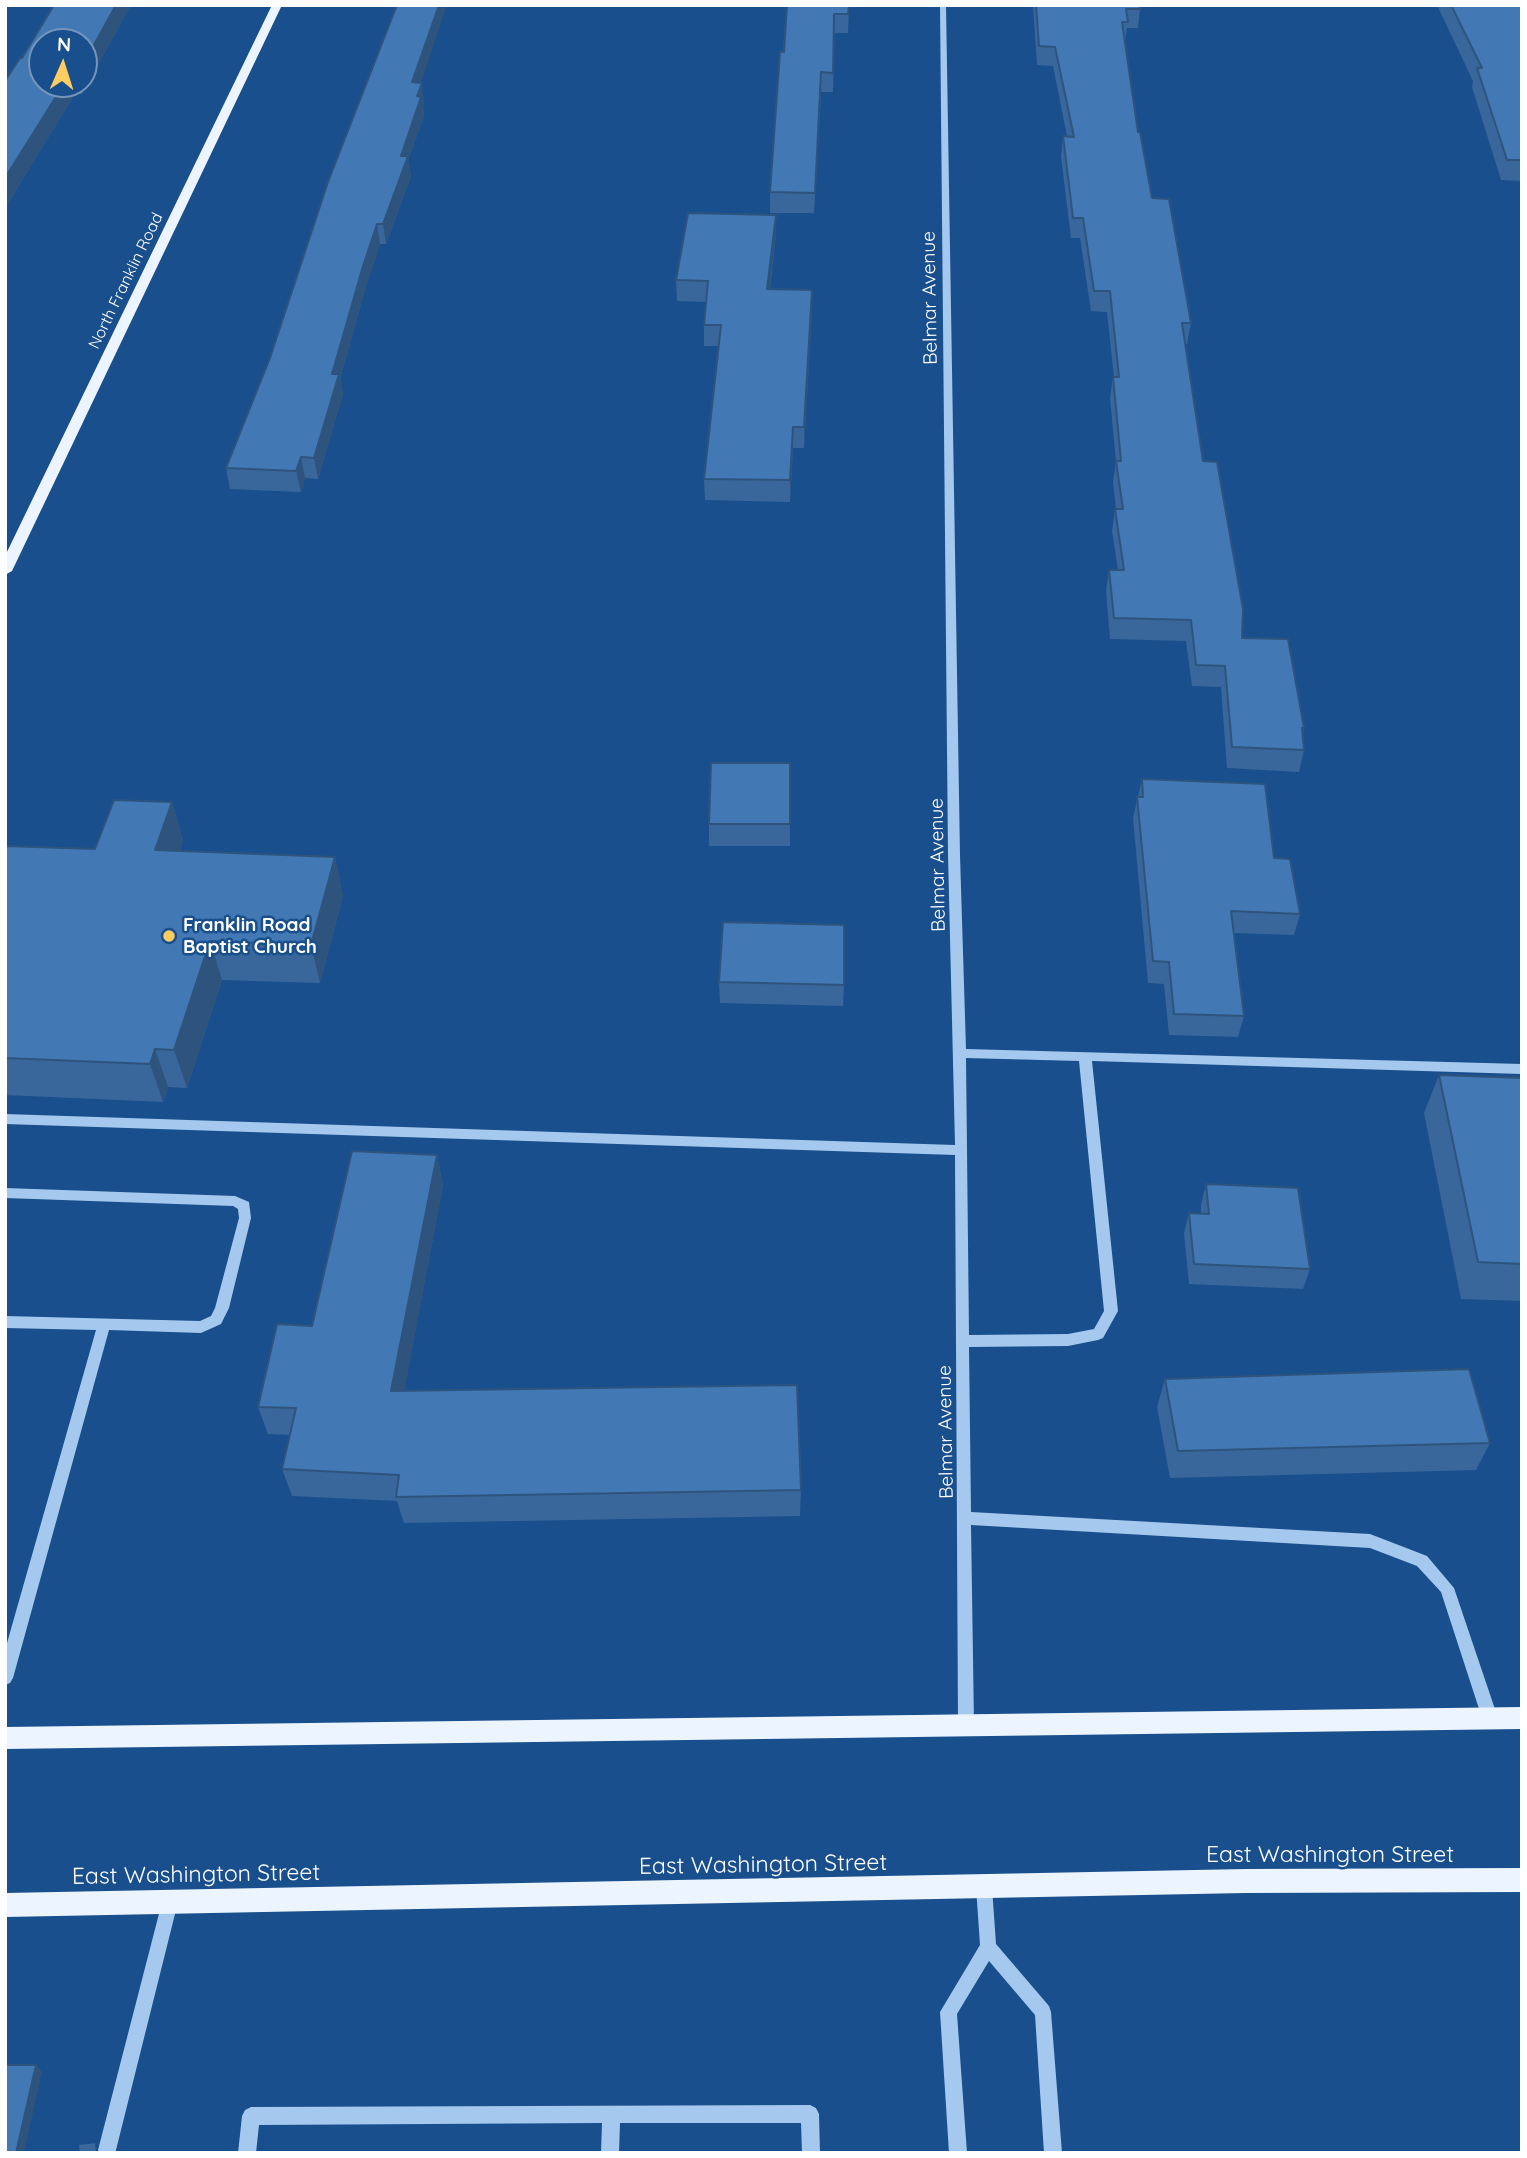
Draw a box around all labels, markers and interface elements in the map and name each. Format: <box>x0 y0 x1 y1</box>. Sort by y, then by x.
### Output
north arrow <box>28 28 98 98</box>
text: N <box>56 32 72 56</box>
street label: North Franklin Road <box>85 210 167 352</box>
street label: Belmar Avenue <box>917 231 943 365</box>
street label: Belmar Avenue <box>925 798 951 932</box>
place label: Franklin Road Baptist Church <box>183 914 317 958</box>
marker: Franklin Road Baptist Church <box>161 928 177 944</box>
street label: Belmar Avenue <box>933 1365 959 1499</box>
street label: East Washington Street <box>1206 1841 1454 1869</box>
street label: East Washington Street <box>639 1849 887 1881</box>
street label: East Washington Street <box>72 1859 320 1891</box>

